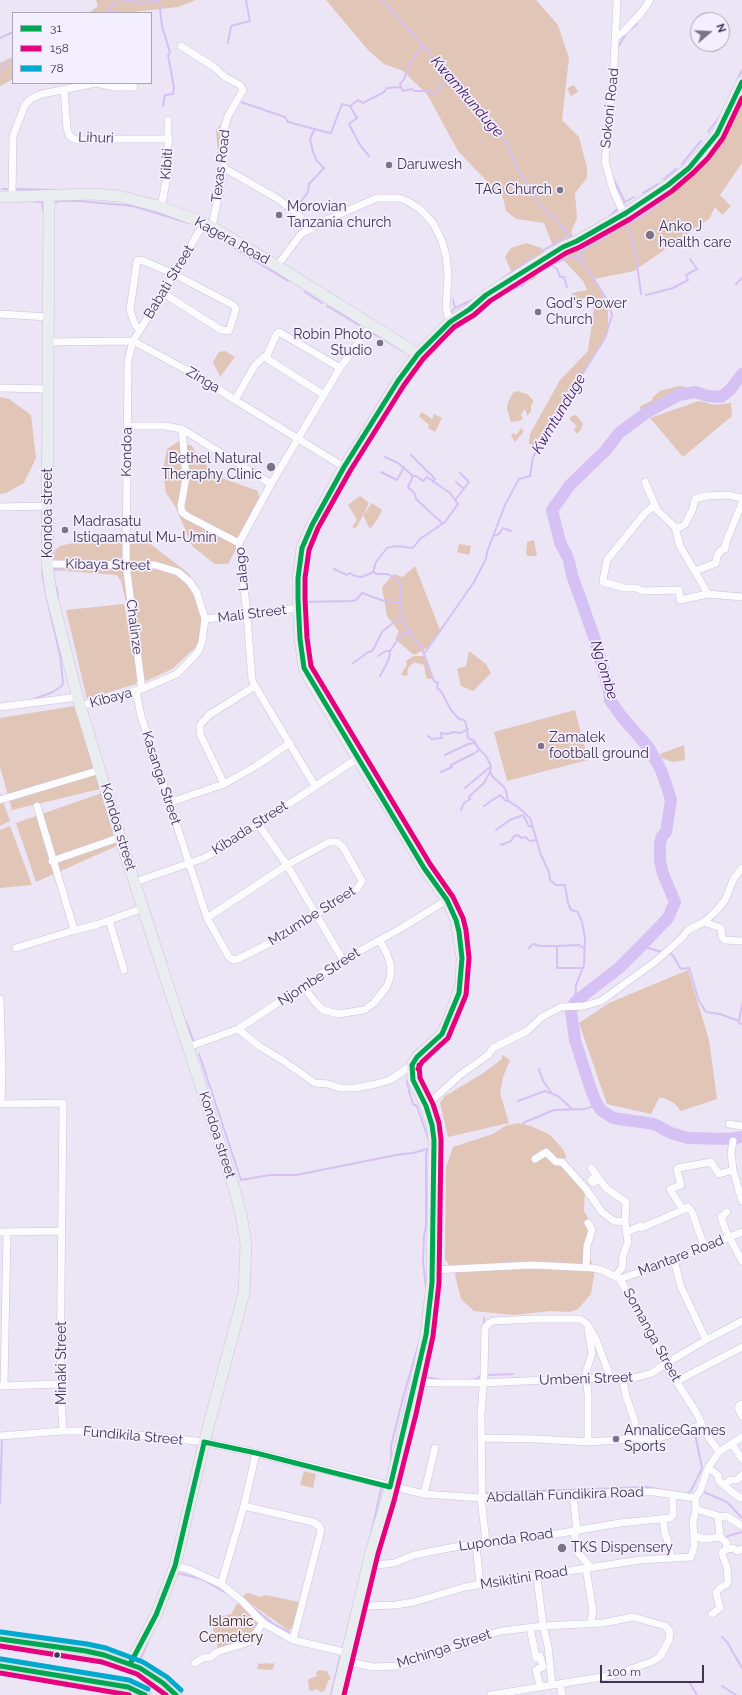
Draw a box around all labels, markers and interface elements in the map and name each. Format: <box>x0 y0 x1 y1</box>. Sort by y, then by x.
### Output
legend <box>12 12 152 84</box>
north arrow <box>690 12 730 52</box>
text: 31 <box>50 21 62 35</box>
text: N <box>713 22 728 34</box>
text: 158 <box>50 41 69 55</box>
water label: Kwamkunduge <box>427 53 507 141</box>
text: 78 <box>50 61 64 75</box>
street label: Sokoni Road <box>597 67 623 149</box>
street label: Lihuri <box>78 129 114 147</box>
street label: Texas Road <box>208 129 234 203</box>
street label: Kibiti <box>158 148 176 180</box>
place label: Daruwesh <box>397 157 462 173</box>
marker: Daruwesh <box>384 160 394 170</box>
place label: TAG Church <box>475 182 552 198</box>
marker: TAG Church <box>555 185 565 195</box>
place label: Morovian Tanzania church <box>287 199 392 232</box>
marker: Morovian Tanzania church <box>274 210 284 220</box>
street label: Kagera Road <box>192 213 272 269</box>
place label: Anko J health care <box>659 219 731 252</box>
marker: Anko J health care <box>644 229 656 241</box>
street label: Babati Street <box>140 242 198 322</box>
place label: God's Power Church <box>546 296 627 328</box>
marker: God's Power Church <box>533 307 543 317</box>
place label: Robin Photo Studio <box>293 327 372 360</box>
marker: Robin Photo Studio <box>375 338 385 348</box>
street label: Zinga <box>183 363 223 397</box>
water label: Kwmtunduge <box>528 371 590 457</box>
street label: Kondoa <box>118 427 136 477</box>
place label: Bethel Natural Theraphy Clinic <box>161 451 262 484</box>
marker: Bethel Natural Theraphy Clinic <box>265 461 277 473</box>
street label: Kondoa street <box>40 468 56 558</box>
place label: Madrasatu Istiqaamatul Mu-Umin <box>73 514 217 546</box>
marker: Madrasatu Istiqaamatul Mu-Umin <box>60 525 70 535</box>
street label: Lalago <box>232 546 252 592</box>
street label: Kibaya Street <box>65 556 151 574</box>
street label: Chalinze <box>122 598 146 656</box>
street label: Mali Street <box>217 601 287 627</box>
water label: Ng'ombe <box>586 638 622 702</box>
street label: Kibaya <box>88 684 134 712</box>
street label: Kasanga Street <box>138 729 184 827</box>
place label: Zamalek football ground <box>549 730 649 762</box>
marker: Zamalek football ground <box>536 741 546 751</box>
street label: Kondoa street <box>97 781 139 873</box>
street label: Kibada Street <box>209 797 291 859</box>
street label: Mzumbe Street <box>265 882 359 950</box>
street label: Njombe Street <box>275 944 363 1010</box>
street label: Kondoa street <box>195 1089 239 1181</box>
street label: Mantare Road <box>636 1232 726 1280</box>
street label: Somanga Street <box>619 1285 685 1385</box>
street label: Minaki Street <box>54 1321 70 1405</box>
street label: Umbeni Street <box>539 1369 633 1389</box>
street label: Fundikila Street <box>82 1423 184 1449</box>
place label: AnnaliceGames Sports <box>624 1423 726 1456</box>
marker: AnnaliceGames Sports <box>611 1434 621 1444</box>
street label: Abdallah Fundikira Road <box>486 1484 644 1506</box>
street label: Luponda Road <box>458 1525 554 1555</box>
place label: TKS Dispensery <box>571 1540 673 1556</box>
marker: TKS Dispensery <box>556 1542 568 1554</box>
street label: Msikitini Road <box>479 1563 569 1593</box>
park label: Islamic Cemetery <box>199 1614 263 1646</box>
street label: Mchinga Street <box>395 1626 493 1672</box>
unlabelled marker <box>52 1650 62 1660</box>
scale bar <box>602 1657 706 1683</box>
text: 100 m <box>607 1665 641 1679</box>

